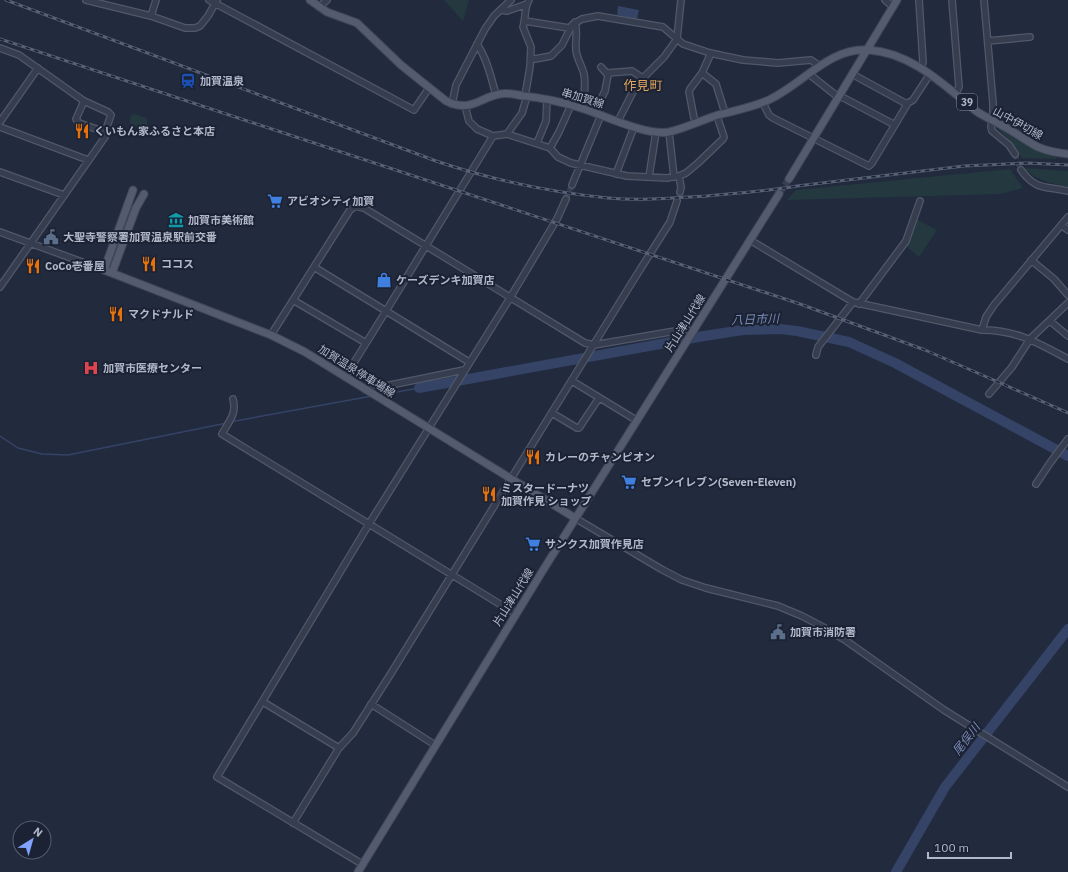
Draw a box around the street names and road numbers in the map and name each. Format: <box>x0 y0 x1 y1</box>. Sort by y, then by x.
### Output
street label: 串加賀線 <box>560 85 606 111</box>
road number: 39 <box>957 94 977 110</box>
street label: 山中伊切線 <box>991 104 1045 142</box>
street label: 片山津山代線 <box>662 291 708 355</box>
street label: 加賀温泉停車場線 <box>316 342 398 400</box>
street label: 片山津山代線 <box>490 565 536 629</box>

